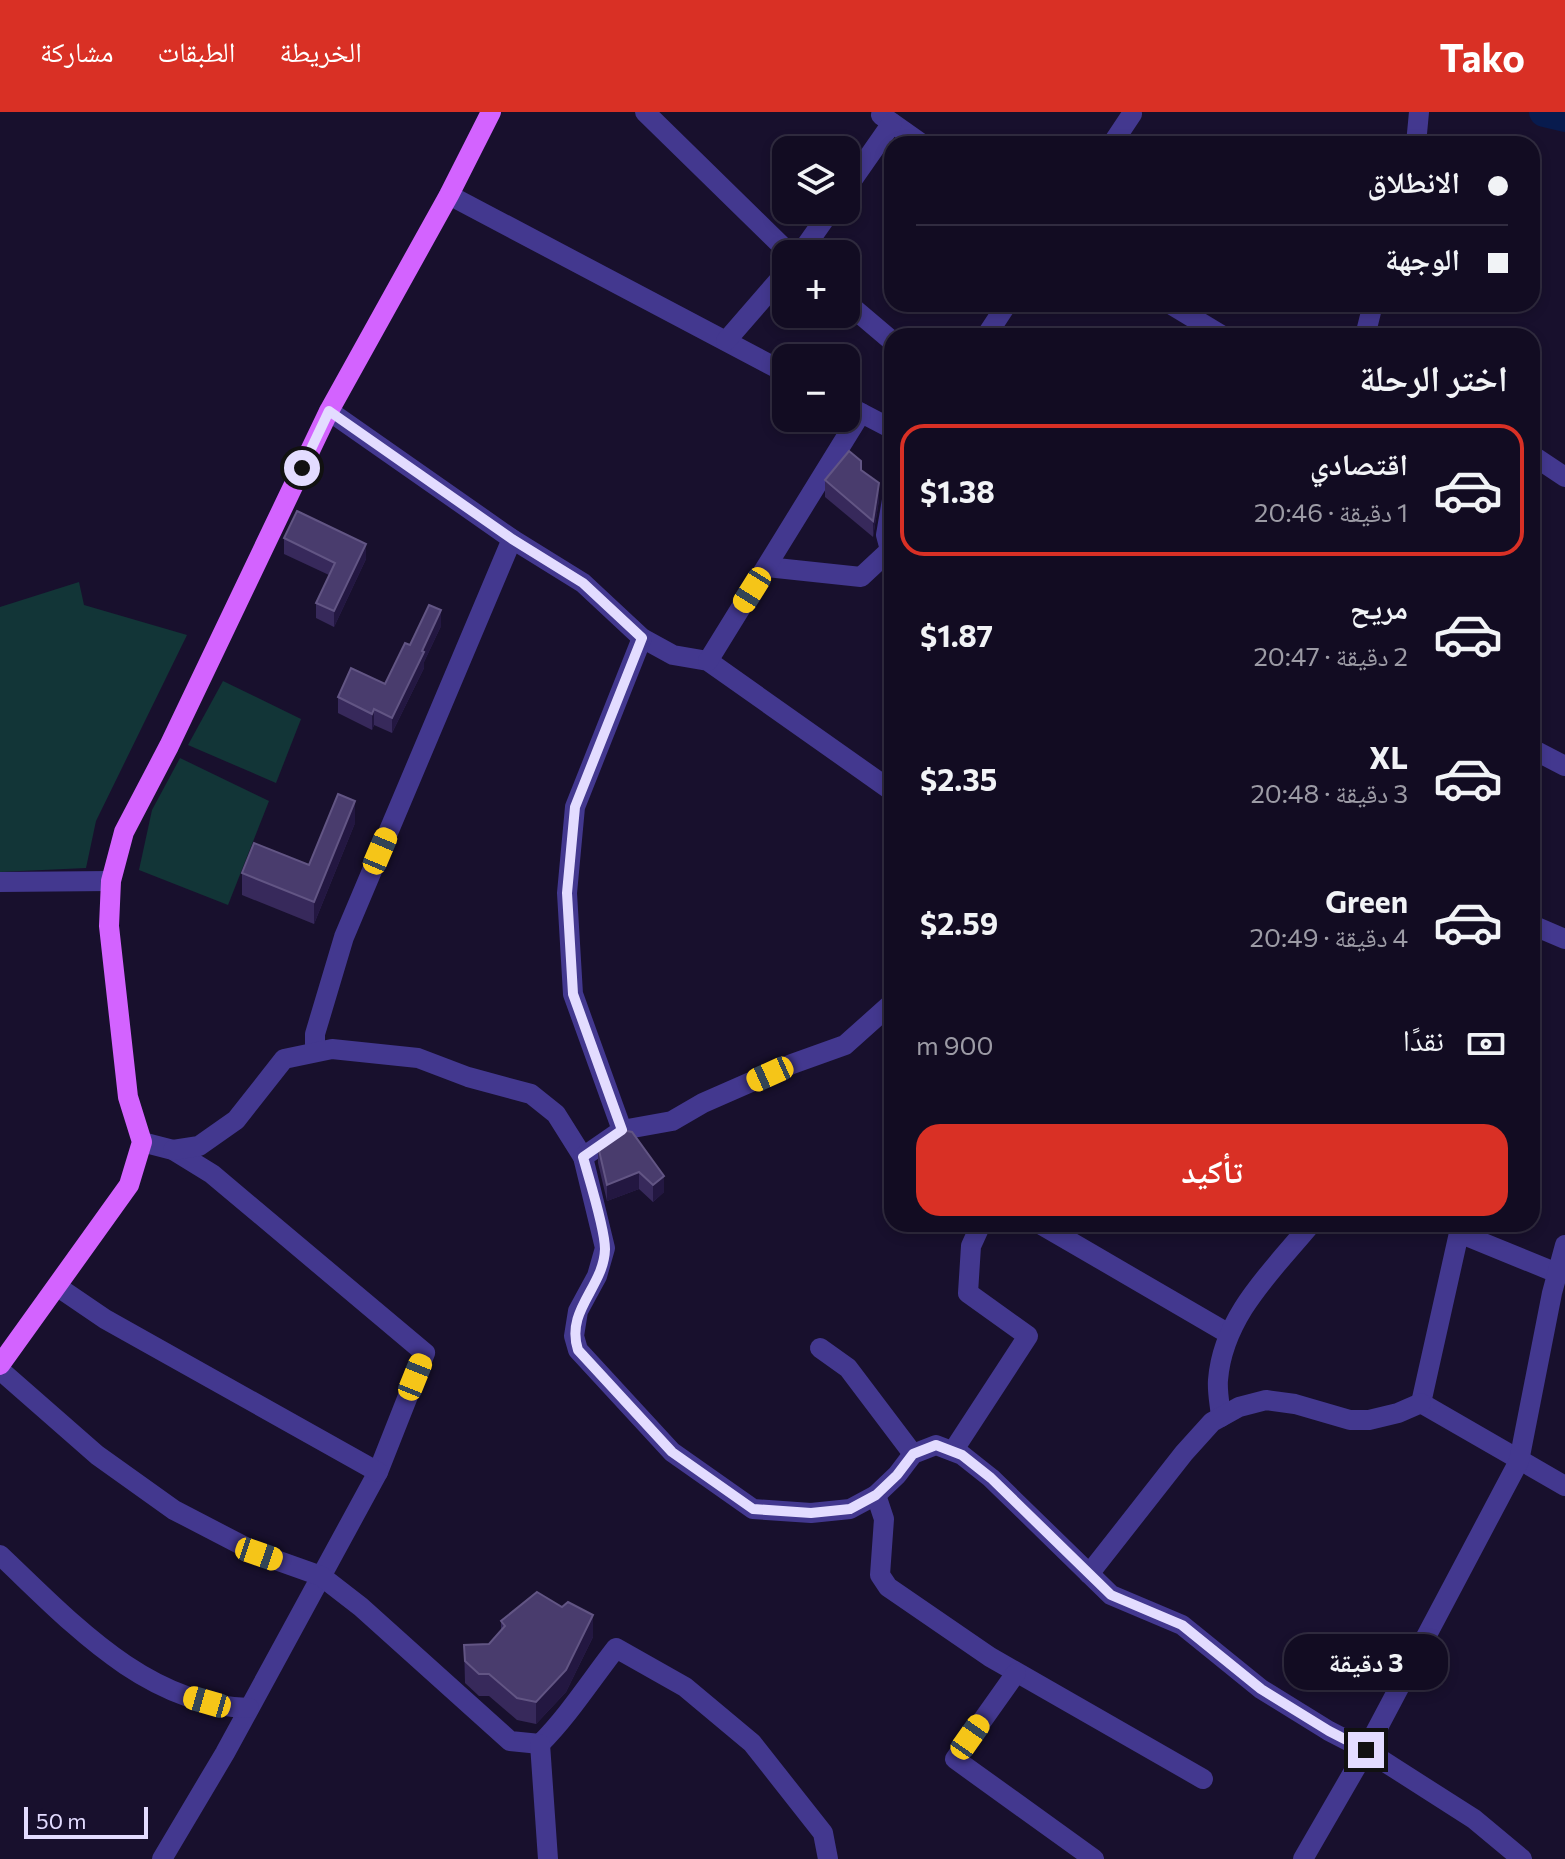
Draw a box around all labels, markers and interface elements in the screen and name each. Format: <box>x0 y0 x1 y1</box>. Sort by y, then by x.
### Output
text: Tako <box>1440 33 1525 80</box>
text: مشاركة <box>40 34 114 68</box>
text: الطبقات <box>158 34 235 68</box>
text: الخريطة <box>279 34 362 68</box>
map controls <box>772 136 860 432</box>
button: layers <box>772 136 860 224</box>
text: الانطلاق <box>1367 162 1460 199</box>
text: الوجهة <box>1385 239 1460 276</box>
button: + <box>772 240 860 328</box>
button: − <box>772 344 860 432</box>
text: اختر الرحلة <box>1359 354 1508 398</box>
text: اقتصادي <box>1310 444 1408 481</box>
route start <box>284 450 320 486</box>
icon: car <box>1432 454 1504 526</box>
text: $1.38 <box>920 472 995 509</box>
text: 1 دقيقة · 20:46 <box>1254 496 1408 527</box>
car <box>729 563 775 617</box>
text: مريح <box>1350 588 1408 625</box>
icon: car <box>1432 598 1504 670</box>
text: $1.87 <box>920 616 993 653</box>
text: 2 دقيقة · 20:47 <box>1253 640 1408 671</box>
text: XL <box>1369 738 1408 775</box>
icon: car <box>1432 742 1504 814</box>
text: $2.35 <box>920 760 997 797</box>
text: 3 دقيقة · 20:48 <box>1250 777 1408 808</box>
car <box>360 824 400 878</box>
text: Green <box>1325 882 1408 919</box>
icon: car <box>1432 886 1504 958</box>
text: $2.59 <box>920 904 998 941</box>
text: 4 دقيقة · 20:49 <box>1250 921 1408 952</box>
text: نقدًا <box>1403 1020 1444 1057</box>
icon: cash <box>1464 1022 1508 1066</box>
text: 900 m <box>916 1029 993 1060</box>
car <box>743 1053 797 1095</box>
button: تأكيد <box>916 1124 1508 1216</box>
car <box>395 1350 435 1404</box>
car <box>232 1535 286 1573</box>
callout: 3 دقيقة <box>1284 1634 1448 1690</box>
text: 3 دقيقة <box>1329 1646 1403 1677</box>
car <box>181 1684 233 1720</box>
car <box>946 1710 994 1764</box>
route end <box>1348 1732 1384 1768</box>
scale bar <box>24 1803 148 1839</box>
text: 50 m <box>36 1807 86 1834</box>

